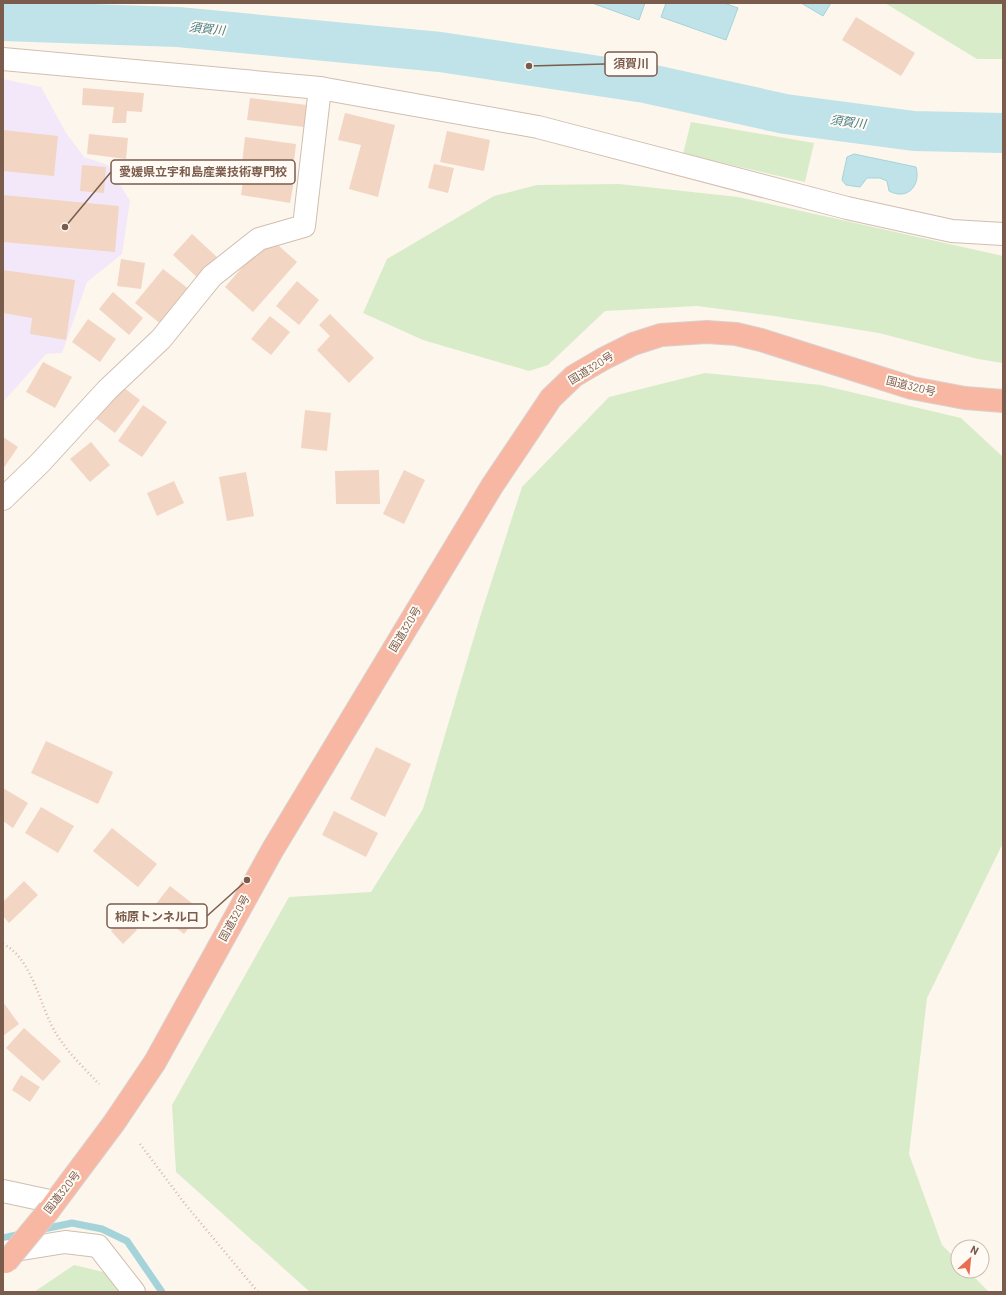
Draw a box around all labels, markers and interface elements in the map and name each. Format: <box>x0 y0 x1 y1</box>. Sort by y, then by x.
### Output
water label: 須賀川 <box>188 19 228 37</box>
callout: 須賀川 <box>605 52 657 76</box>
text: 須賀川 <box>613 56 649 70</box>
water label: 須賀川 <box>829 112 869 130</box>
callout: 愛媛県立宇和島産業技術専門校 <box>111 160 295 184</box>
text: 愛媛県立宇和島産業技術専門校 <box>119 164 287 178</box>
street label: 国道320号 <box>566 349 616 387</box>
street label: 国道320号 <box>885 373 937 398</box>
street label: 国道320号 <box>386 604 423 654</box>
street label: 国道320号 <box>216 892 252 943</box>
callout: 柿原トンネル口 <box>107 904 207 928</box>
text: 柿原トンネル口 <box>115 909 199 923</box>
street label: 国道320号 <box>41 1168 82 1216</box>
north arrow <box>950 1239 990 1279</box>
text: N <box>969 1242 981 1257</box>

